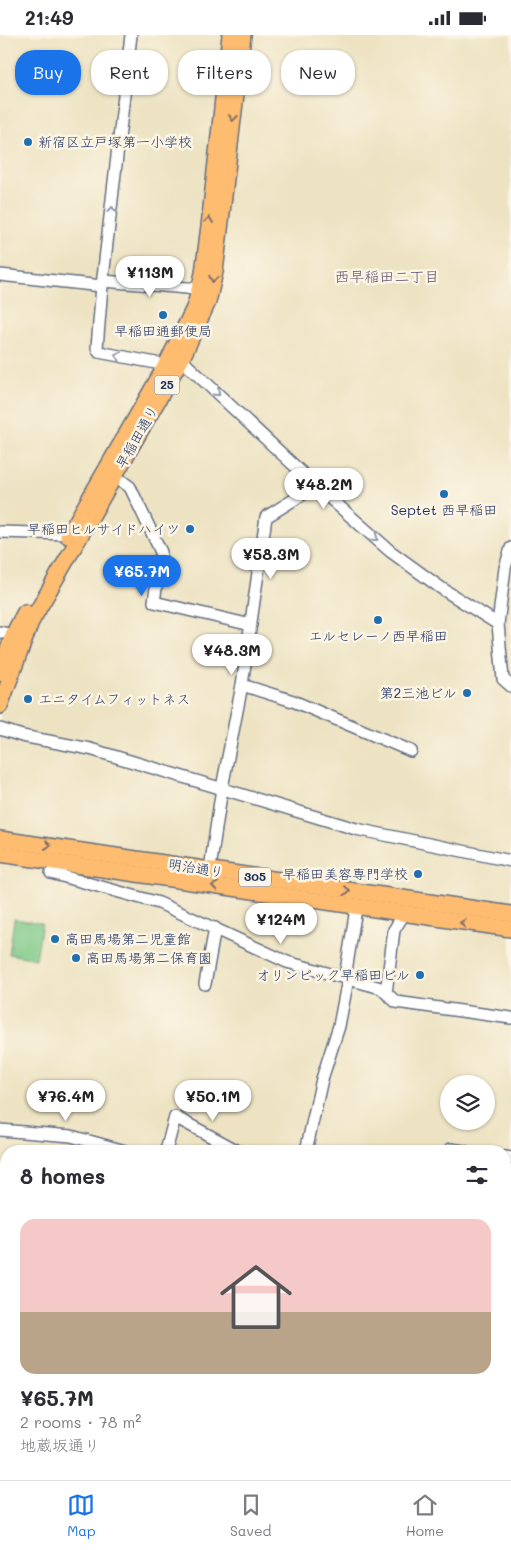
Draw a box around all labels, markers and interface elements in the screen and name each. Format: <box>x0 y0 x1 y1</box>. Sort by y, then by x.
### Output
text: 21:49 <box>25 5 74 30</box>
chip: Buy <box>15 50 81 95</box>
chip: Rent <box>91 50 168 95</box>
chip: Filters <box>178 50 271 95</box>
chip: New <box>281 50 355 95</box>
one-way arrow <box>228 114 239 122</box>
place label: 新宿区立戸塚第一小学校 <box>38 132 192 151</box>
marker: 新宿区立戸塚第一小学校 <box>22 136 34 148</box>
one-way arrow <box>106 205 117 213</box>
one-way arrow <box>204 216 214 225</box>
pin: ¥113M <box>115 255 185 298</box>
text: ¥113M <box>126 261 174 282</box>
district label: 西早稲田二丁目 <box>334 266 440 286</box>
one-way arrow <box>209 275 219 284</box>
marker: 早稲田通郵便局 <box>157 309 169 321</box>
place label: 早稲田通郵便局 <box>114 321 212 340</box>
one-way arrow <box>113 351 122 361</box>
road number: 25 <box>154 375 180 395</box>
one-way arrow <box>211 387 220 396</box>
street label: 早稲田通り <box>111 402 162 472</box>
pin: ¥48.2M <box>283 467 365 510</box>
text: ¥48.2M <box>295 473 353 494</box>
marker: Septet 西早稲田 <box>438 488 450 500</box>
place label: Septet 西早稲田 <box>391 500 497 519</box>
place label: 早稲田ヒルサイドハイツ <box>27 519 180 538</box>
marker: 早稲田ヒルサイドハイツ <box>184 523 196 535</box>
one-way arrow <box>370 532 379 541</box>
pin: ¥58.3M <box>230 537 312 580</box>
text: ¥58.3M <box>242 543 300 564</box>
pin: ¥65.7M <box>101 555 183 597</box>
text: ¥65.7M <box>114 560 170 581</box>
marker: エルセレーノ西早稲田 <box>372 614 384 626</box>
place label: エルセレーノ西早稲田 <box>308 626 448 645</box>
pin: ¥48.3M <box>191 633 273 676</box>
text: ¥48.3M <box>203 639 261 660</box>
place label: 第2三池ビル <box>379 683 457 702</box>
marker: 第2三池ビル <box>461 687 473 699</box>
place label: エニタイムフィットネス <box>38 689 190 708</box>
marker: エニタイムフィットネス <box>22 693 34 705</box>
one-way arrow <box>44 840 53 850</box>
street label: 明治通り <box>167 854 225 881</box>
place label: 早稲田美容専門学校 <box>282 864 408 883</box>
road number: 305 <box>239 867 271 887</box>
marker: 早稲田美容専門学校 <box>412 868 424 880</box>
one-way arrow <box>211 881 219 892</box>
one-way arrow <box>344 885 352 896</box>
pin: ¥124M <box>246 903 316 945</box>
text: ¥124M <box>256 908 306 929</box>
one-way arrow <box>458 918 466 929</box>
place label: 高田馬場第二児童館 <box>65 929 191 948</box>
marker: 高田馬場第二児童館 <box>49 933 61 945</box>
place label: 高田馬場第二保育園 <box>86 948 212 967</box>
marker: 高田馬場第二保育園 <box>70 952 82 964</box>
place label: オリンピック早稲田ビル <box>256 965 410 984</box>
marker: オリンピック早稲田ビル <box>414 969 426 981</box>
map controls <box>440 1075 495 1130</box>
button: layers <box>440 1075 495 1130</box>
pin: ¥76.4M <box>25 1079 107 1122</box>
pin: ¥50.1M <box>172 1079 254 1122</box>
text: ¥76.4M <box>37 1085 95 1106</box>
text: ¥50.1M <box>185 1085 241 1106</box>
icon: filters <box>463 1161 491 1189</box>
text: 8 homes <box>20 1162 105 1189</box>
icon: home <box>211 1252 301 1342</box>
text: ¥65.7M <box>20 1384 94 1411</box>
text: 2 rooms · 78 m² <box>20 1411 141 1432</box>
text: 地蔵坂通り <box>20 1434 100 1455</box>
tab: Map <box>67 1491 96 1540</box>
tab: Saved <box>230 1491 271 1540</box>
tab: Home <box>406 1491 444 1540</box>

